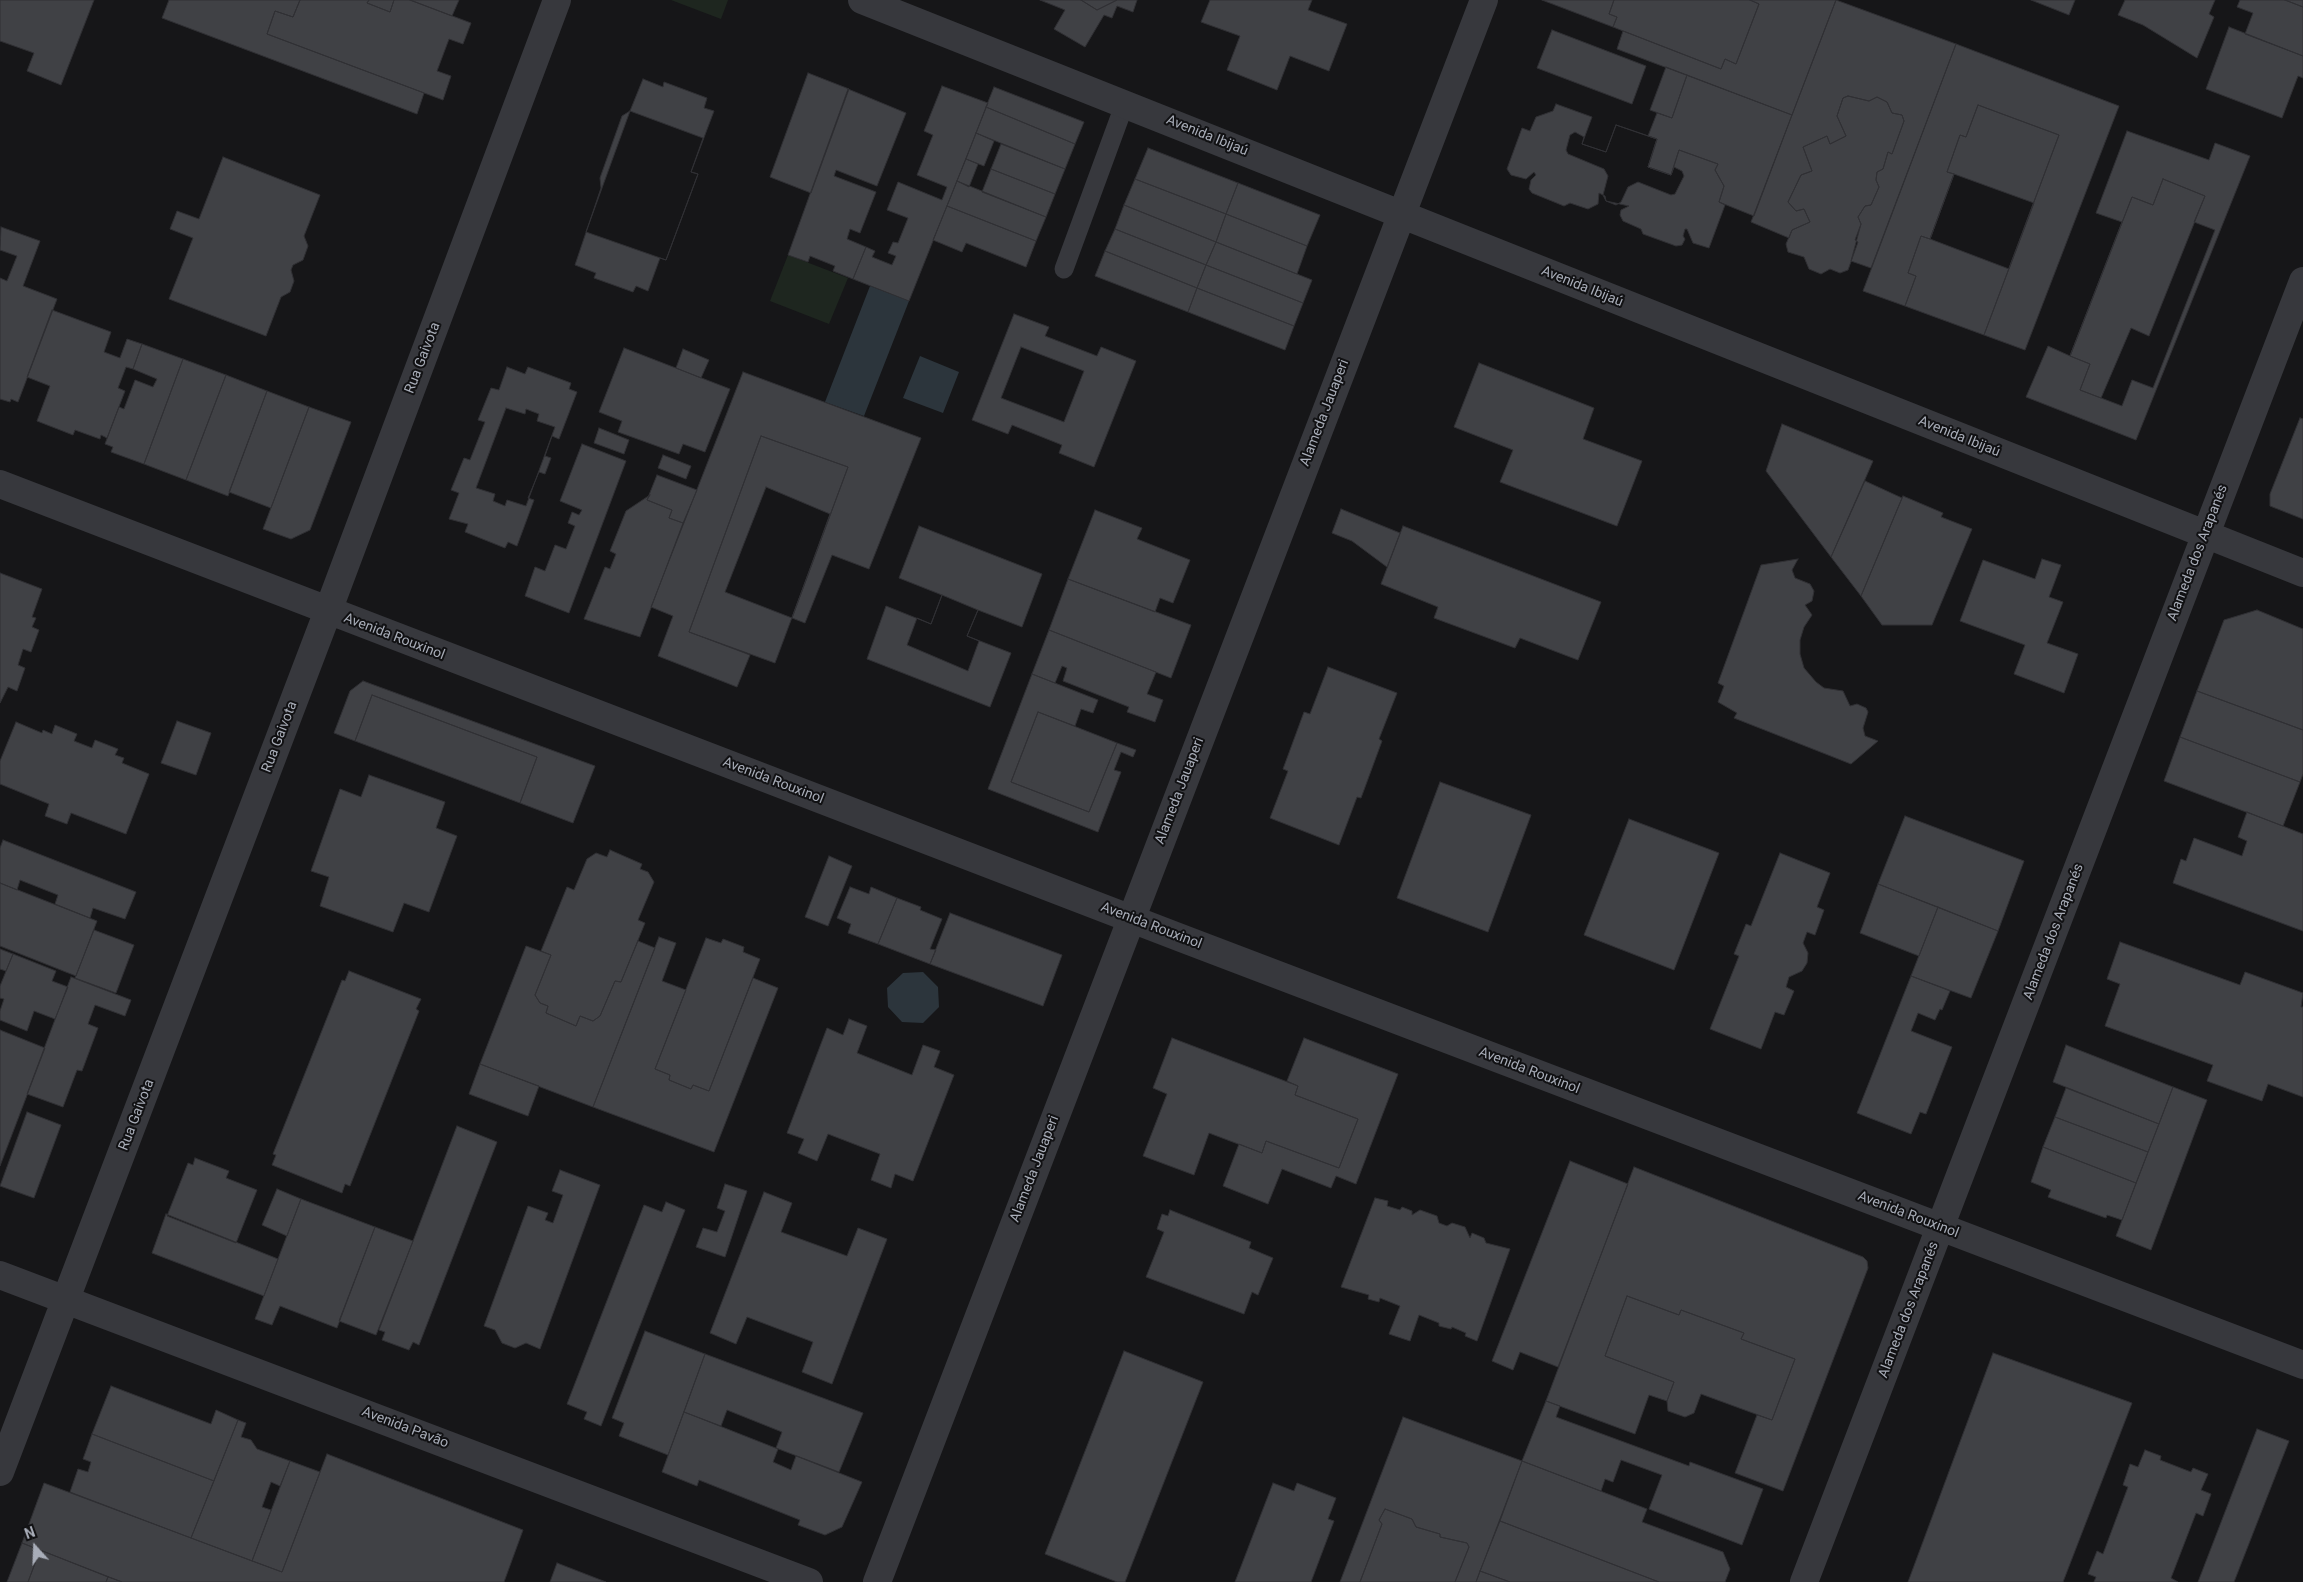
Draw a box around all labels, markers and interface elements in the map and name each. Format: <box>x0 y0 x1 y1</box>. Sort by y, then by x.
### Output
street label: Avenida Ibijaú <box>1164 112 1250 160</box>
street label: Avenida Ibijaú <box>1539 263 1625 311</box>
street label: Rua Gaivota <box>402 320 444 396</box>
street label: Alameda Jauaperi <box>1297 357 1353 469</box>
street label: Avenida Ibijaú <box>1916 413 2002 461</box>
street label: Alameda dos Arapanés <box>2164 483 2232 623</box>
street label: Avenida Rouxinol <box>341 610 447 664</box>
street label: Rua Gaivota <box>259 699 301 775</box>
street label: Alameda Jauaperi <box>1152 735 1208 847</box>
street label: Avenida Rouxinol <box>720 754 826 808</box>
street label: Alameda dos Arapanés <box>2020 862 2088 1002</box>
street label: Avenida Rouxinol <box>1098 899 1204 953</box>
street label: Avenida Rouxinol <box>1476 1044 1582 1098</box>
street label: Rua Gaivota <box>116 1077 158 1153</box>
street label: Alameda Jauaperi <box>1007 1113 1063 1225</box>
street label: Avenida Rouxinol <box>1855 1188 1961 1242</box>
street label: Alameda dos Arapanés <box>1875 1240 1943 1380</box>
street label: Avenida Pavão <box>359 1404 451 1452</box>
north arrow <box>10 1522 60 1572</box>
text: N <box>22 1524 37 1542</box>

